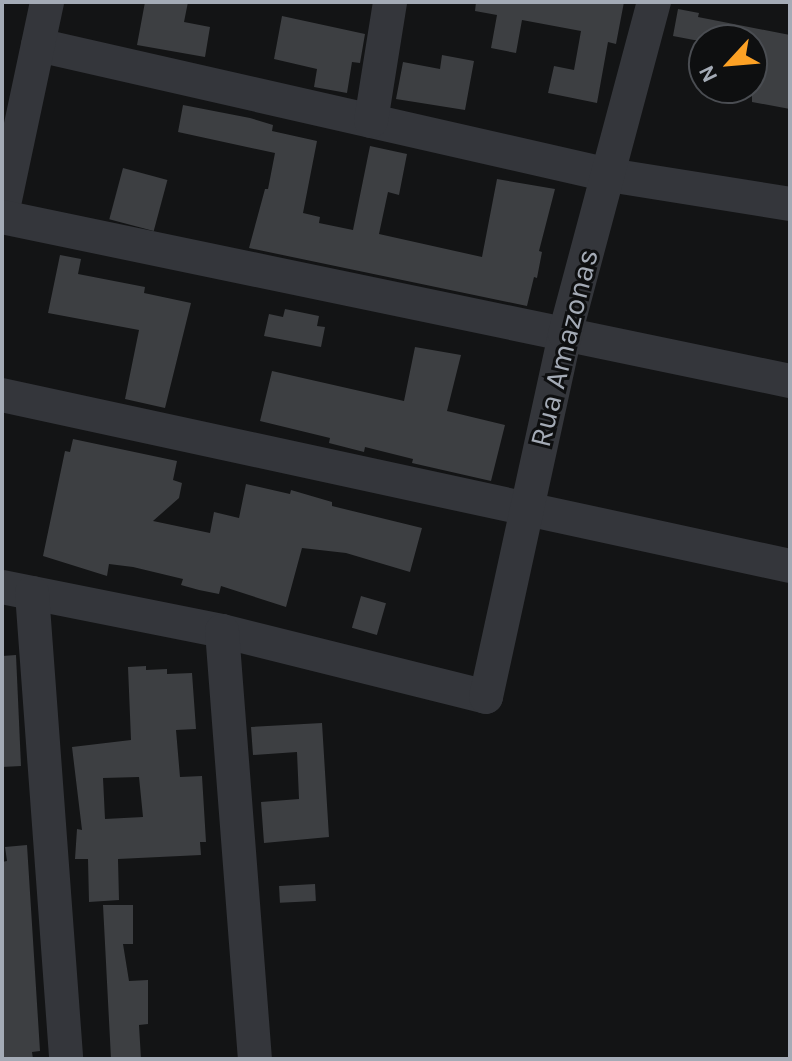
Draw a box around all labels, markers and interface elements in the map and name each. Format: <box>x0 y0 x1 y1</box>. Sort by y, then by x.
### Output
north arrow <box>688 24 768 104</box>
text: N <box>693 61 723 86</box>
street label: Rua Amazonas <box>522 245 606 451</box>

